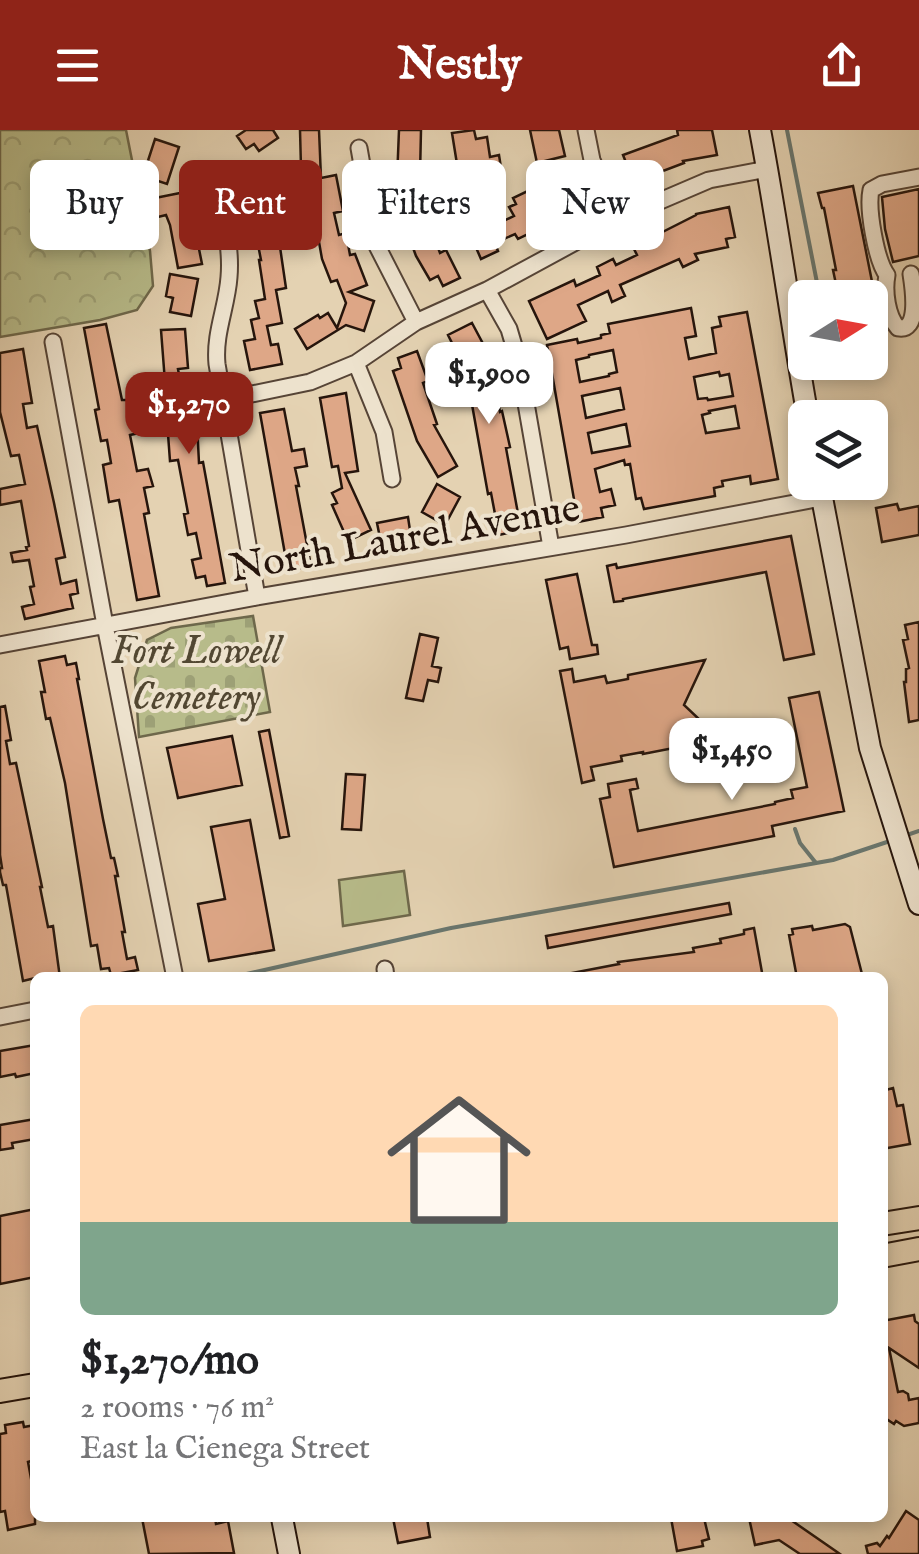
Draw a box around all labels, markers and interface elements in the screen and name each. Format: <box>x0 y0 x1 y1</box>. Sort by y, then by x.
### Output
text: Nestly <box>398 37 521 94</box>
icon: menu <box>50 38 105 93</box>
icon: share <box>814 38 869 93</box>
chip: Buy <box>30 160 159 250</box>
chip: Rent <box>179 160 322 250</box>
chip: Filters <box>342 160 506 250</box>
chip: New <box>526 160 664 250</box>
north arrow <box>788 280 888 380</box>
map controls <box>788 280 888 500</box>
pin: $1,900 <box>408 342 570 427</box>
text: $1,900 <box>447 354 531 395</box>
pin: $1,270 <box>108 372 270 457</box>
text: $1,270 <box>147 384 231 425</box>
button: layers <box>788 400 888 500</box>
street label: North Laurel Avenue <box>226 484 584 596</box>
park label: Fort Lowell Cemetery <box>111 627 285 724</box>
pin: $1,450 <box>651 718 813 803</box>
text: $1,450 <box>691 730 773 771</box>
icon: home <box>369 1070 549 1250</box>
text: $1,270/mo <box>80 1335 259 1388</box>
text: 2 rooms · 76 m² <box>80 1388 274 1429</box>
text: East la Cienega Street <box>80 1429 370 1470</box>

